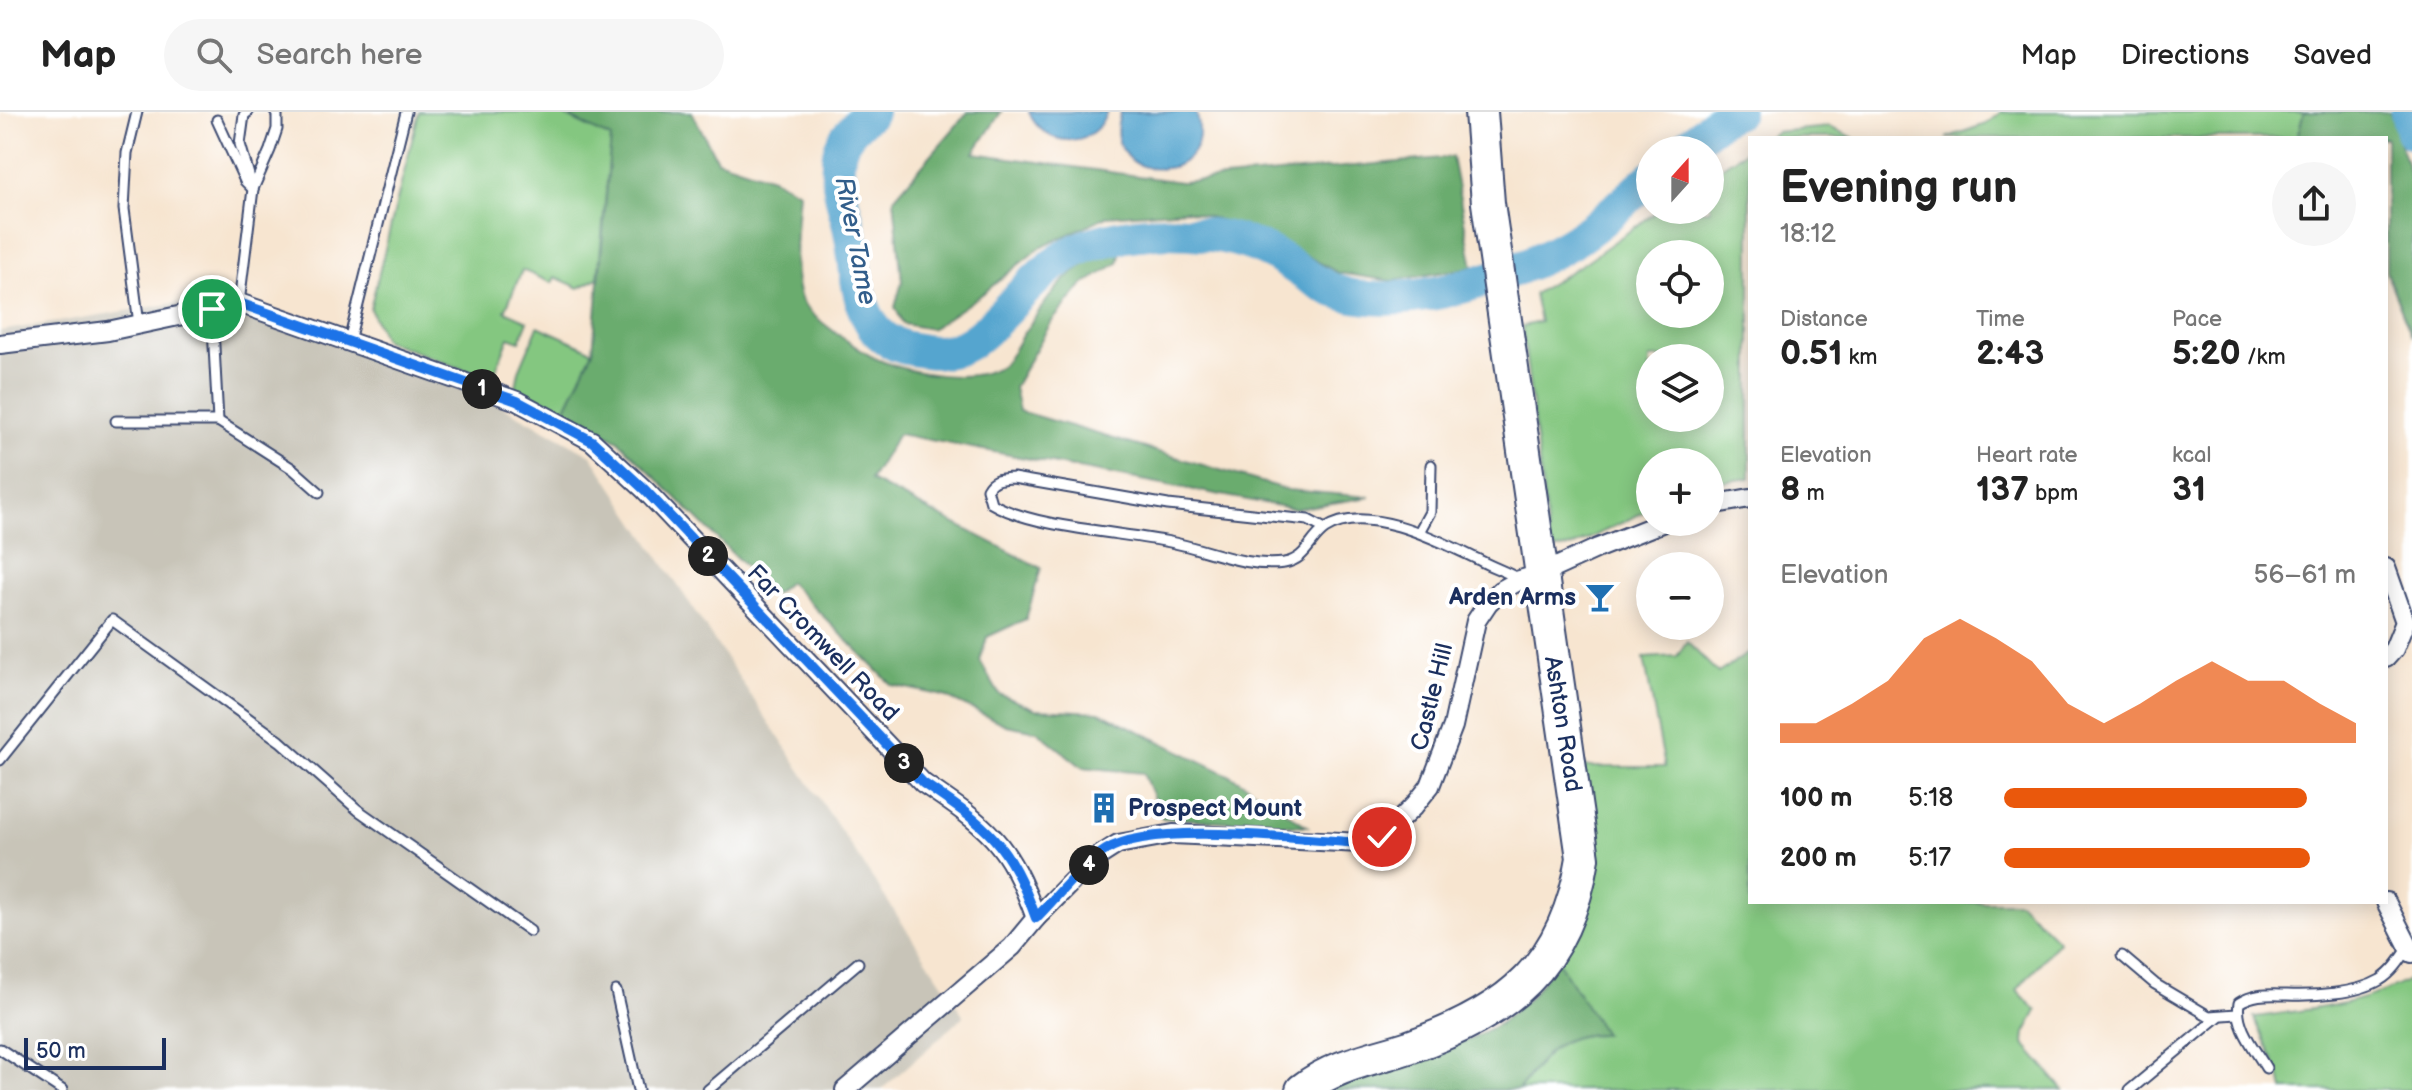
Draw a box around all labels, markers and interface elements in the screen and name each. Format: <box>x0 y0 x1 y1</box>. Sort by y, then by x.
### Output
search box <box>164 19 724 91</box>
text: Map <box>40 33 116 78</box>
icon: search <box>192 33 236 77</box>
text: Search here <box>256 37 423 73</box>
text: Map <box>2020 39 2077 72</box>
text: Directions <box>2121 39 2249 72</box>
text: Saved <box>2293 39 2372 72</box>
north arrow <box>1636 136 1724 224</box>
map controls <box>1636 136 1724 640</box>
text: Evening run <box>1780 162 2017 215</box>
button: share <box>2272 162 2356 246</box>
water label: River Tame <box>827 174 883 308</box>
text: 18:12 <box>1780 219 1836 250</box>
button: locate <box>1636 240 1724 328</box>
pin <box>178 275 246 343</box>
icon: arrive <box>190 287 234 331</box>
text: Distance <box>1780 306 1868 333</box>
text: Time <box>1976 306 2025 333</box>
text: Pace <box>2172 306 2222 333</box>
text: 0.51 <box>1780 333 1843 374</box>
text: 2:43 <box>1976 333 2044 374</box>
text: 5:20 <box>2172 333 2241 374</box>
button: layers <box>1636 344 1724 432</box>
text: km <box>1843 344 1878 371</box>
text: /km <box>2241 344 2286 371</box>
pin: 1 <box>462 369 502 409</box>
text: 1 <box>477 375 487 402</box>
text: Elevation <box>1780 442 1872 469</box>
text: Heart rate <box>1976 442 2078 469</box>
text: kcal <box>2172 442 2211 469</box>
button: + <box>1636 448 1724 536</box>
text: 8 <box>1780 469 1800 510</box>
text: 137 <box>1976 469 2029 510</box>
text: 31 <box>2172 469 2206 510</box>
text: m <box>1800 480 1825 507</box>
text: bpm <box>2029 480 2078 507</box>
pin: 2 <box>688 536 728 576</box>
text: 2 <box>701 542 715 569</box>
button: − <box>1636 552 1724 640</box>
street label: Far Cromwell Road <box>741 559 905 727</box>
text: Elevation <box>1780 560 1888 591</box>
text: 56–61 m <box>2254 560 2356 591</box>
bar icon: Arden Arms <box>1583 580 1617 614</box>
place label: Arden Arms <box>1448 583 1576 612</box>
street label: Castle Hill <box>1405 640 1459 754</box>
street label: Ashton Road <box>1538 654 1588 794</box>
pin: 3 <box>884 743 924 783</box>
text: 3 <box>898 749 910 776</box>
text: 100 m <box>1780 783 1853 814</box>
text: 5:18 <box>1908 783 1953 814</box>
building icon: Prospect Mount <box>1087 791 1121 825</box>
place label: Prospect Mount <box>1128 794 1302 823</box>
pin <box>1348 803 1416 871</box>
icon: check <box>1360 815 1404 859</box>
text: 200 m <box>1780 843 1857 874</box>
text: 5:17 <box>1908 843 1951 874</box>
pin: 4 <box>1069 845 1109 885</box>
text: 4 <box>1083 851 1095 878</box>
scale bar <box>24 1034 166 1070</box>
text: 50 m <box>36 1038 86 1065</box>

